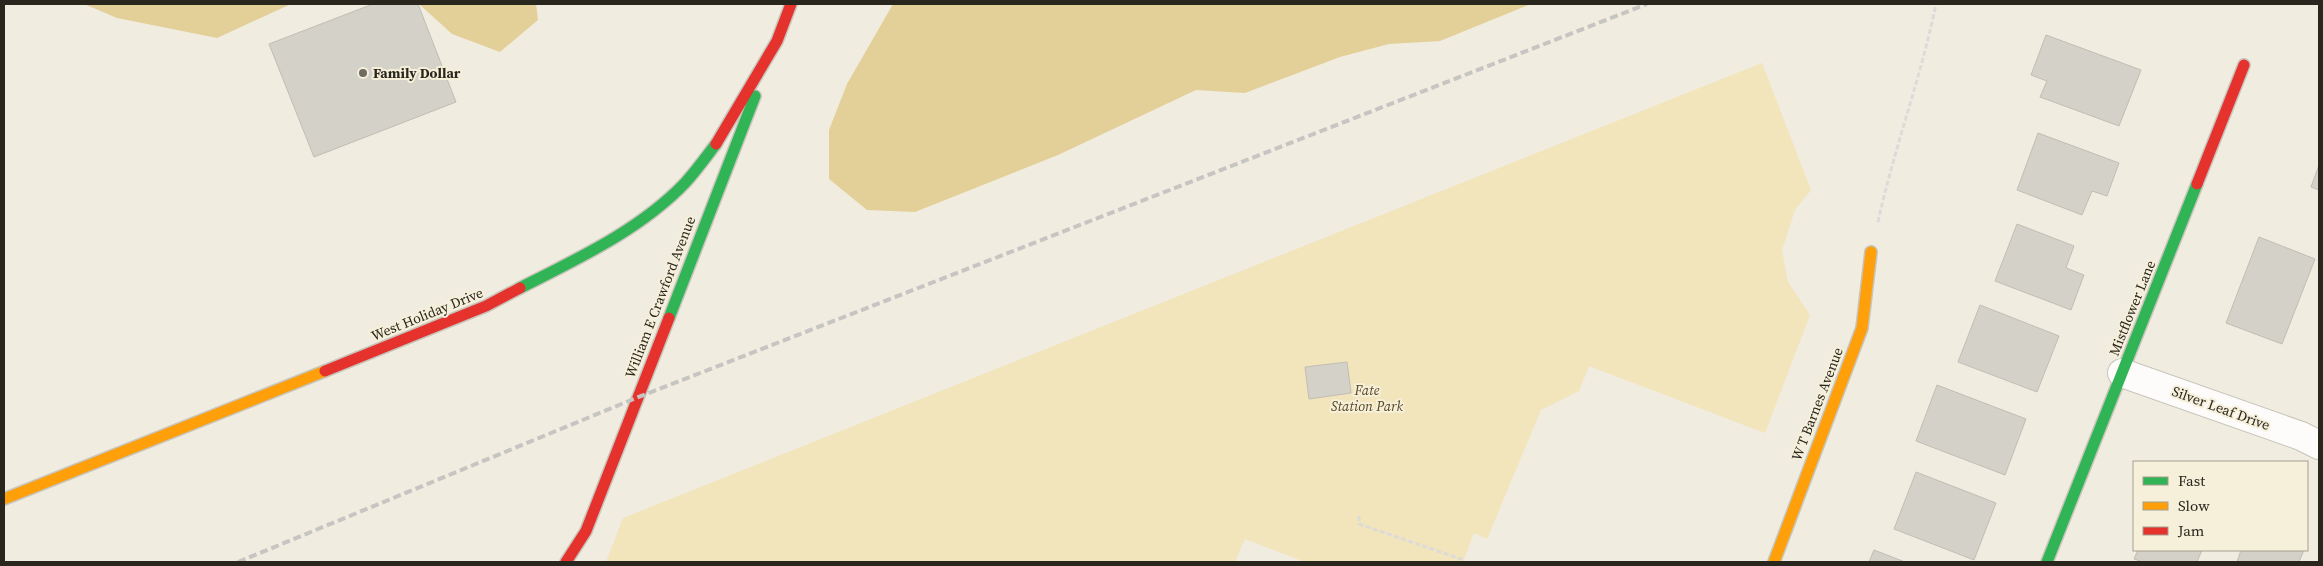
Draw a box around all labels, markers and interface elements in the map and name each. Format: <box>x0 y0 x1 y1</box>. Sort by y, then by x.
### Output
place label: Family Dollar <box>373 63 461 83</box>
marker: Family Dollar <box>357 67 369 79</box>
street label: William E Crawford Avenue <box>620 213 700 381</box>
street label: Mistflower Lane <box>2104 257 2160 359</box>
street label: West Holiday Drive <box>368 282 486 346</box>
street label: W T Barnes Avenue <box>1786 344 1848 464</box>
park label: Fate Station Park <box>1331 380 1403 416</box>
street label: Silver Leaf Drive <box>2169 381 2273 435</box>
legend <box>2133 461 2308 551</box>
text: Fast <box>2178 470 2205 491</box>
text: Slow <box>2178 495 2210 516</box>
text: Jam <box>2177 520 2205 541</box>

